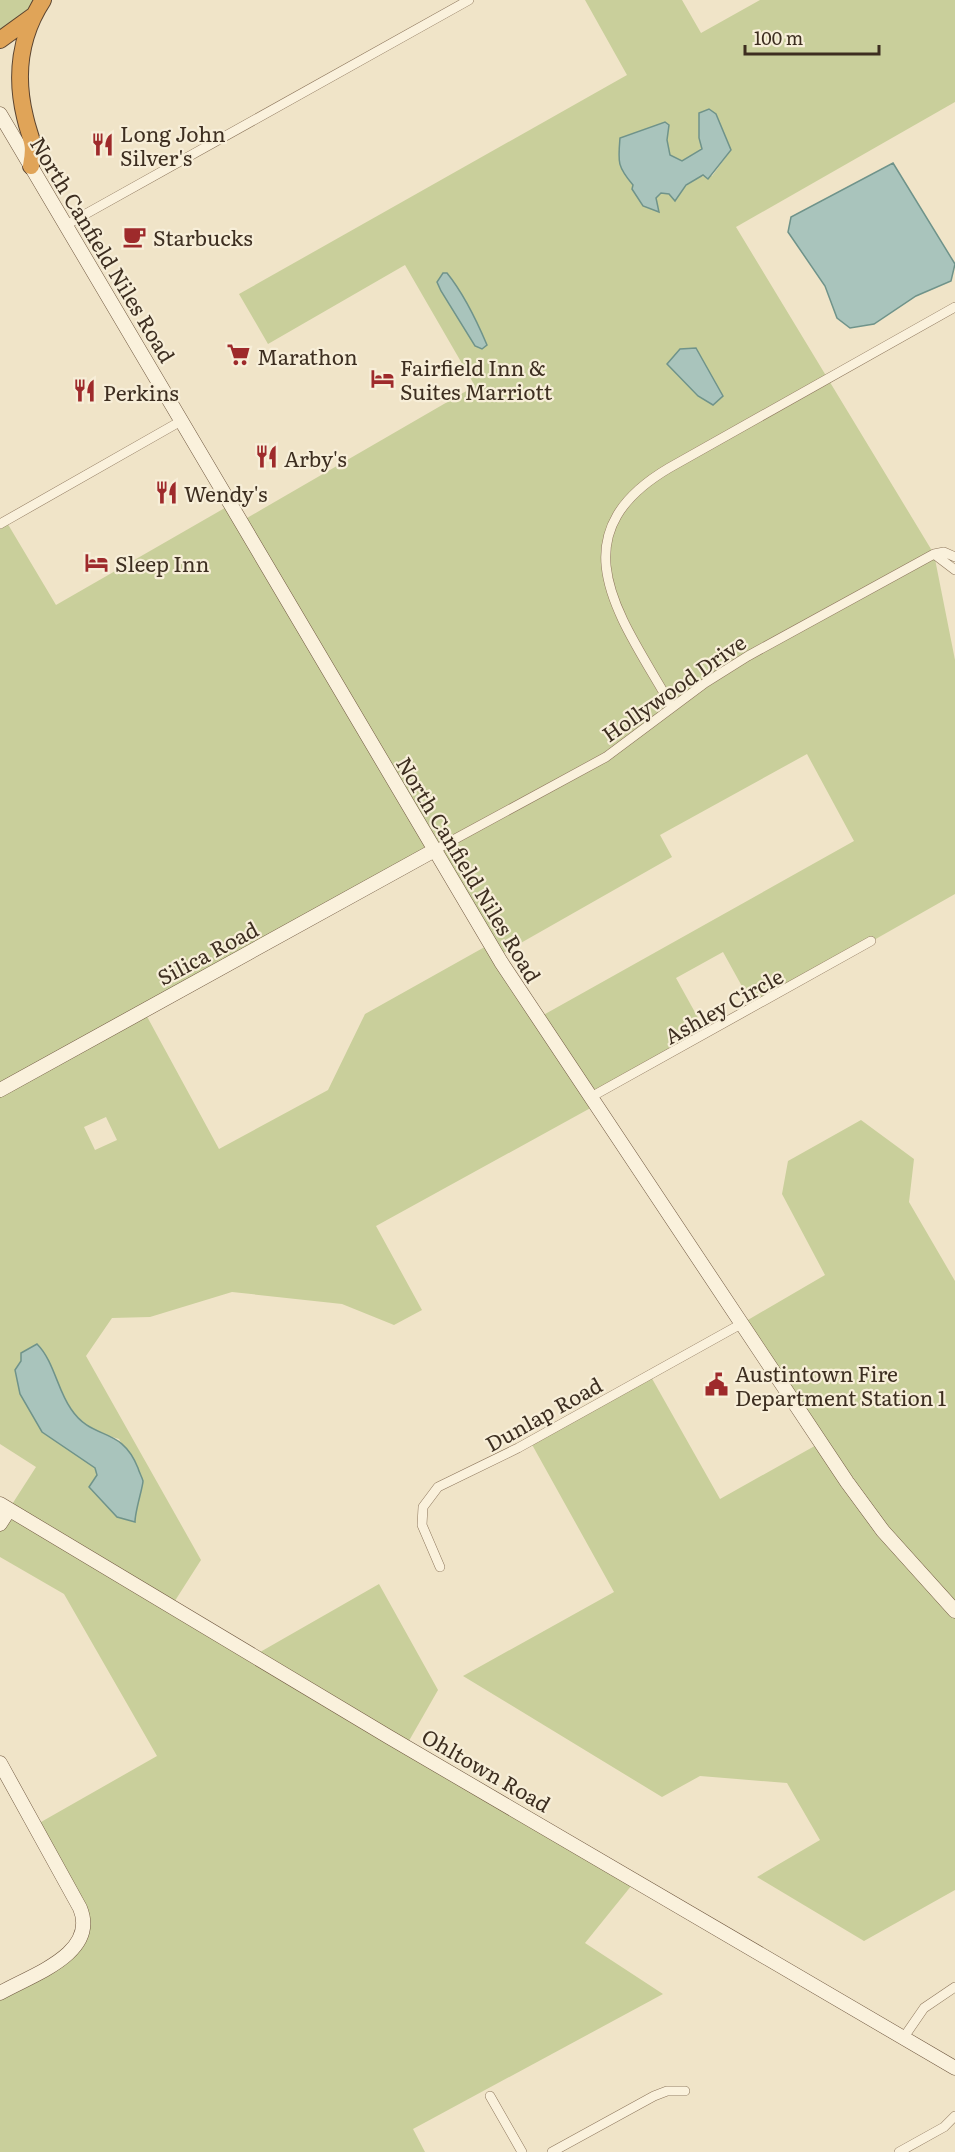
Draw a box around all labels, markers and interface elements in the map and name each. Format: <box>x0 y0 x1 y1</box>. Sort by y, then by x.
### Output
scale bar <box>745 18 878 56</box>
text: 100 m <box>754 24 803 51</box>
place label: Long John Silver's <box>120 117 226 172</box>
street label: North Canfield Niles Road <box>24 130 184 368</box>
restaurant icon: Long John Silver's <box>89 131 115 157</box>
place label: Starbucks <box>153 221 253 252</box>
cafe icon: Starbucks <box>122 223 148 249</box>
place label: Marathon <box>257 340 358 371</box>
supermarket icon: Marathon <box>226 342 252 368</box>
place label: Fairfield Inn & Suites Marriott <box>400 351 553 406</box>
hotel icon: Fairfield Inn & Suites Marriott <box>369 365 395 391</box>
place label: Perkins <box>103 376 179 407</box>
restaurant icon: Perkins <box>72 378 98 404</box>
place label: Arby's <box>284 442 347 473</box>
restaurant icon: Arby's <box>253 444 279 470</box>
place label: Wendy's <box>184 477 268 508</box>
restaurant icon: Wendy's <box>153 479 179 505</box>
place label: Sleep Inn <box>115 547 209 578</box>
hotel icon: Sleep Inn <box>84 549 110 575</box>
street label: Hollywood Drive <box>595 626 751 748</box>
street label: North Canfield Niles Road <box>390 750 550 988</box>
street label: Silica Road <box>151 912 263 992</box>
street label: Ashley Circle <box>658 959 788 1051</box>
place label: Austintown Fire Department Station 1 <box>735 1357 947 1412</box>
street label: Dunlap Road <box>479 1368 607 1458</box>
public building icon: Austintown Fire Department Station 1 <box>704 1371 730 1397</box>
street label: Ohltown Road <box>417 1720 557 1819</box>

